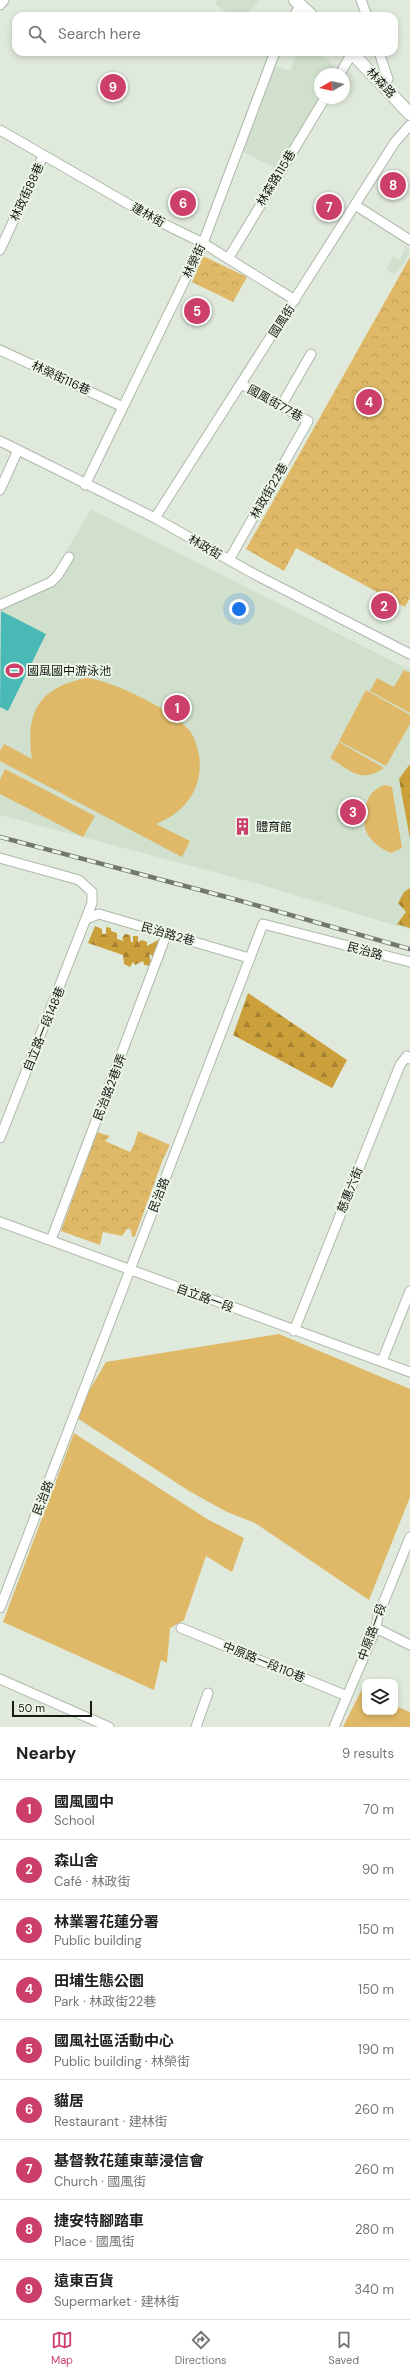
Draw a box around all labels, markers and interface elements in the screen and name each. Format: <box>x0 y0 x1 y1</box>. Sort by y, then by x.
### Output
search box <box>12 12 398 56</box>
icon: search <box>26 23 48 45</box>
text: Search here <box>58 24 141 44</box>
street label: 林森路 <box>363 64 399 102</box>
north arrow <box>314 68 350 104</box>
pin: 9 <box>100 72 126 102</box>
street label: 林森路115巷 <box>253 147 299 209</box>
street label: 林政街88巷 <box>7 160 47 224</box>
pin: 8 <box>380 170 406 200</box>
pin: 6 <box>170 188 196 218</box>
pin: 7 <box>316 192 342 222</box>
street label: 建林街 <box>128 199 168 231</box>
street label: 林榮街 <box>179 241 209 281</box>
pin: 5 <box>184 296 210 326</box>
street label: 國風街 <box>265 302 299 340</box>
street label: 林榮街116巷 <box>29 357 93 399</box>
street label: 國風街77巷 <box>245 381 305 425</box>
pin: 4 <box>356 387 382 417</box>
street label: 林政街22巷 <box>247 460 291 522</box>
street label: 林政街 <box>185 531 225 563</box>
pin: 2 <box>371 591 397 621</box>
your location <box>229 599 249 619</box>
sports icon: 國風國中游泳池 <box>4 661 24 681</box>
place label: 國風國中游泳池 <box>27 663 111 679</box>
pin: 1 <box>164 693 190 723</box>
pin: 3 <box>340 797 366 827</box>
building icon: 體育館 <box>233 817 253 837</box>
place label: 體育館 <box>256 819 292 835</box>
street label: 民治路2巷 <box>139 919 197 949</box>
street label: 民治路 <box>346 939 384 963</box>
street label: 自立路一段148巷 <box>20 984 68 1074</box>
street label: 民治路2巷1弄 <box>90 1051 130 1123</box>
street label: 慈惠六街 <box>334 1165 366 1215</box>
street label: 民治路 <box>145 1175 173 1215</box>
street label: 自立路一段 <box>174 1280 236 1316</box>
street label: 民治路 <box>29 1478 57 1518</box>
street label: 中原路一段 <box>354 1601 390 1663</box>
street label: 中原路一段110巷 <box>220 1638 308 1686</box>
map controls <box>362 1679 398 1715</box>
button: layers <box>362 1679 398 1715</box>
scale bar <box>12 1699 92 1718</box>
text: 50 m <box>18 1701 45 1715</box>
text: Nearby <box>16 1742 76 1764</box>
text: 9 results <box>342 1745 394 1762</box>
text: 國風國中 <box>54 1792 114 1812</box>
text: 1 <box>27 1801 31 1818</box>
text: 70 m <box>363 1801 394 1818</box>
text: School <box>54 1812 95 1829</box>
text: 森山舍 <box>54 1851 99 1871</box>
text: 2 <box>25 1861 33 1878</box>
text: 90 m <box>362 1861 394 1878</box>
text: Café · 林政街 <box>54 1873 130 1890</box>
text: 林業署花蓮分署 <box>54 1912 159 1932</box>
text: 3 <box>25 1921 33 1938</box>
text: 150 m <box>358 1921 394 1938</box>
text: Public building <box>54 1932 142 1949</box>
text: 田埔生態公園 <box>54 1971 144 1991</box>
text: 4 <box>25 1981 33 1998</box>
text: 150 m <box>358 1981 394 1998</box>
text: Park · 林政街22巷 <box>54 1993 156 2010</box>
text: 國風社區活動中心 <box>54 2031 174 2051</box>
text: 5 <box>25 2041 33 2058</box>
text: 190 m <box>358 2041 394 2058</box>
text: Public building · 林榮街 <box>54 2053 190 2070</box>
text: 貓居 <box>54 2091 84 2111</box>
text: 6 <box>25 2101 33 2118</box>
text: 260 m <box>354 2101 394 2118</box>
text: Restaurant · 建林街 <box>54 2113 168 2130</box>
text: 基督教花蓮東華浸信會 <box>54 2151 204 2171</box>
text: 7 <box>26 2161 32 2178</box>
text: 260 m <box>354 2161 394 2178</box>
text: Church · 國風街 <box>54 2173 146 2190</box>
text: 捷安特腳踏車 <box>54 2211 144 2231</box>
text: 8 <box>25 2221 33 2238</box>
text: 280 m <box>355 2221 394 2238</box>
text: Place · 國風街 <box>54 2233 135 2250</box>
text: 遠東百貨 <box>54 2271 114 2291</box>
text: 9 <box>25 2281 33 2298</box>
text: 340 m <box>354 2281 394 2298</box>
text: Supermarket · 建林街 <box>54 2293 180 2310</box>
tab: Map <box>51 2329 73 2367</box>
tab: Directions <box>175 2329 227 2367</box>
tab: Saved <box>328 2329 359 2367</box>

